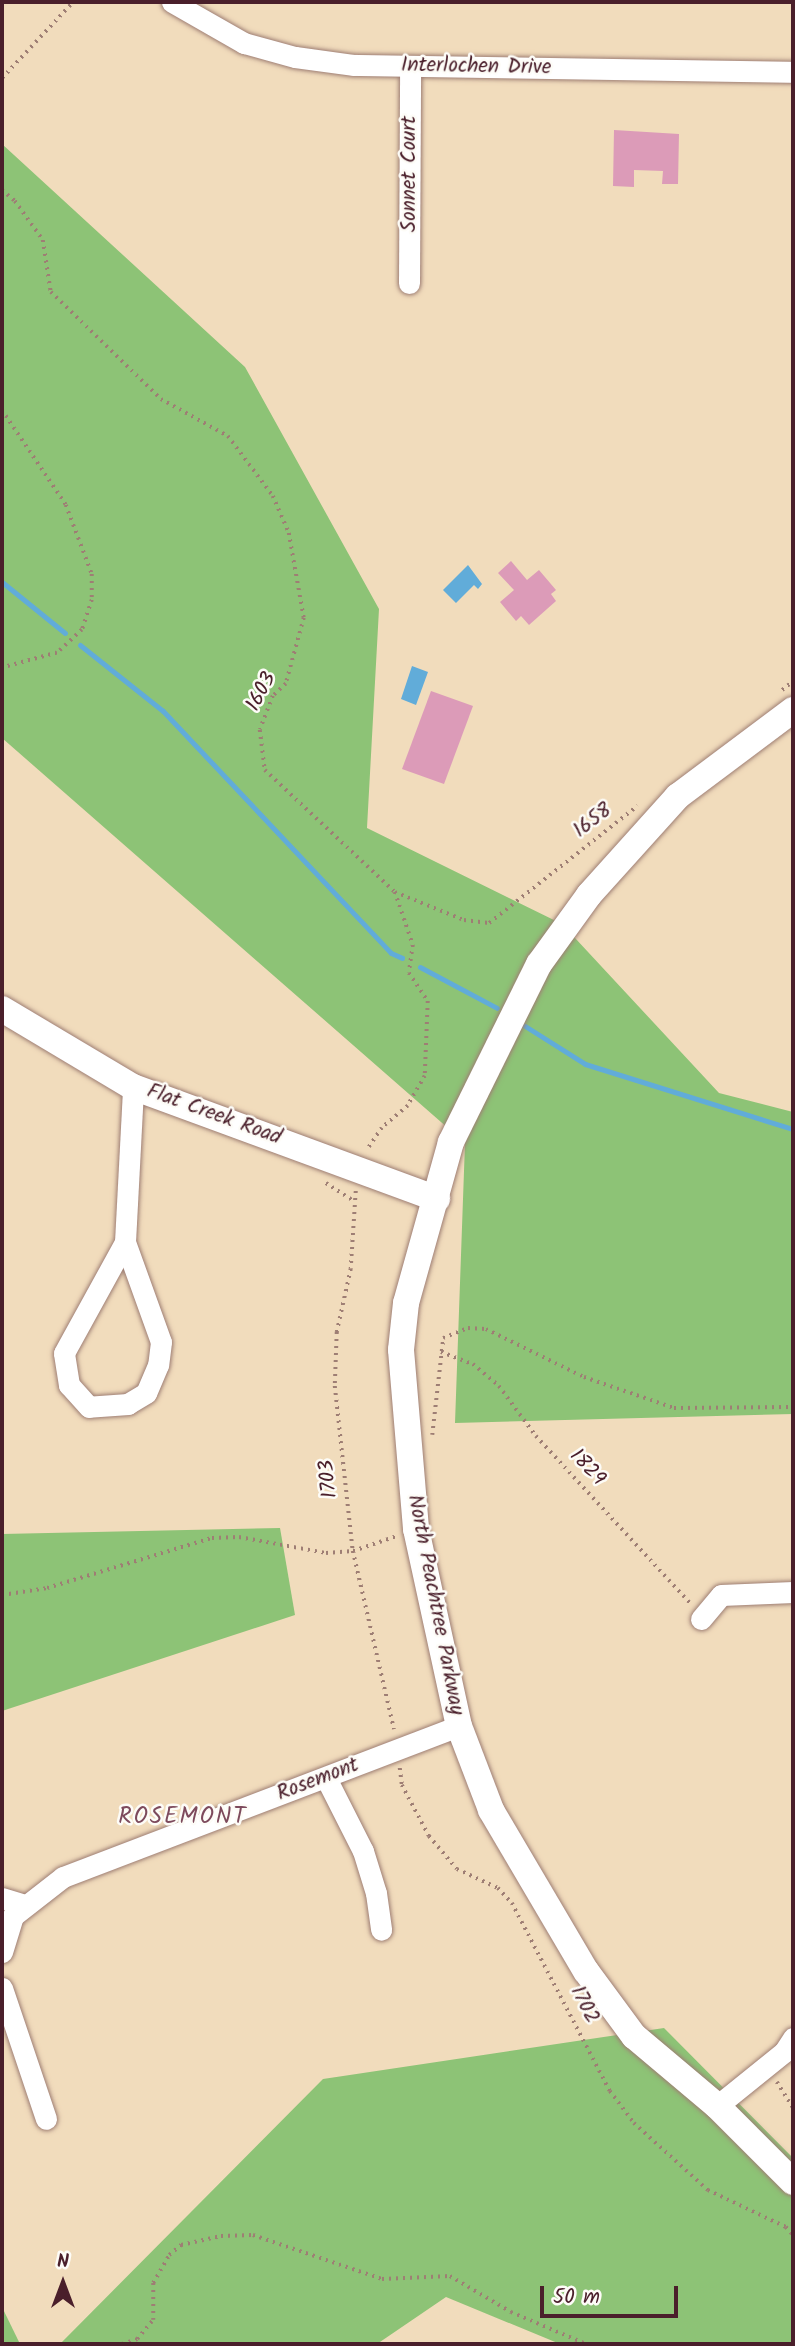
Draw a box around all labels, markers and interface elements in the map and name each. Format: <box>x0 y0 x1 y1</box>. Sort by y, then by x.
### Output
street label: Interlochen Drive <box>401 53 551 81</box>
street label: Sonnet Court <box>397 116 423 232</box>
street label: 1603 <box>241 668 283 716</box>
street label: 1658 <box>569 798 617 844</box>
street label: Flat Creek Road <box>143 1079 285 1151</box>
street label: 1829 <box>564 1444 610 1492</box>
street label: 1703 <box>314 1458 344 1500</box>
street label: North Peachtree Parkway <box>401 1493 469 1717</box>
street label: Rosemont <box>273 1753 363 1807</box>
district label: ROSEMONT <box>119 1803 247 1831</box>
street label: 1702 <box>564 1982 604 2028</box>
text: N <box>57 2247 69 2277</box>
north arrow <box>28 2248 98 2318</box>
scale bar <box>543 2272 681 2316</box>
text: 50 m <box>553 2281 600 2314</box>

